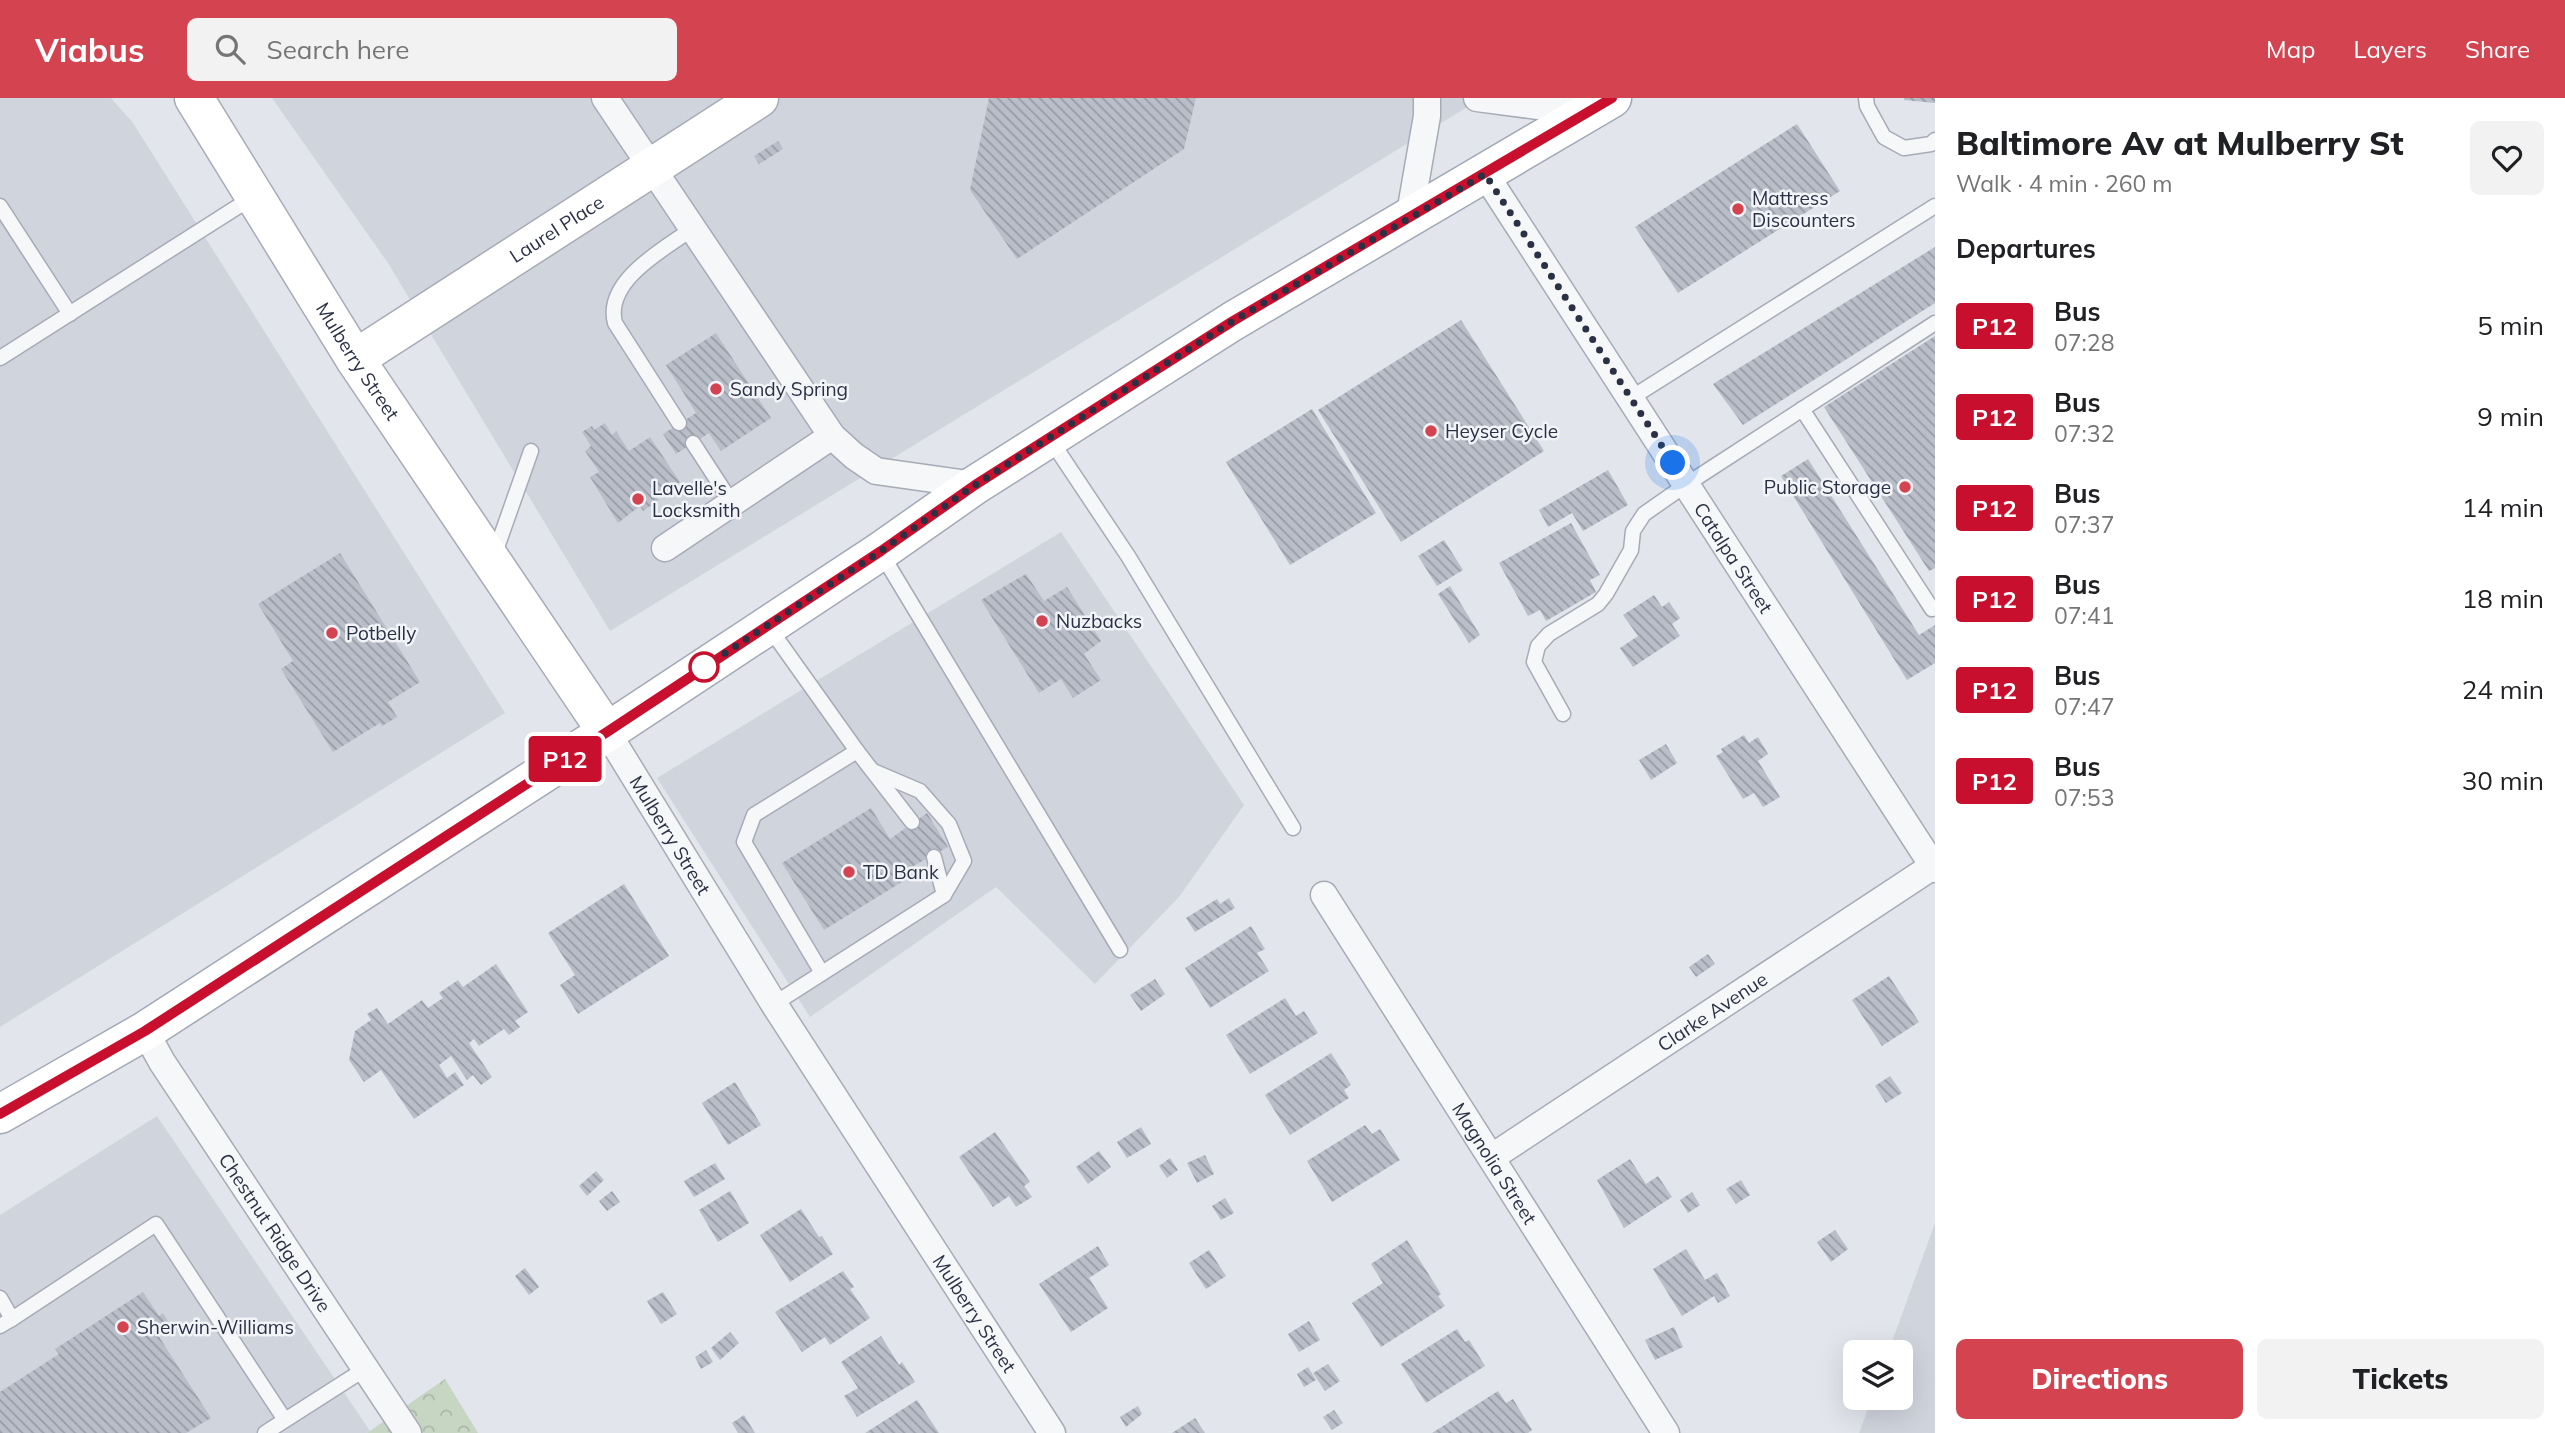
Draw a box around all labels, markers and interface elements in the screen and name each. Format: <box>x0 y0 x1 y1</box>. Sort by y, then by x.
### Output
search box <box>187 18 677 81</box>
text: Viabus <box>35 29 145 70</box>
icon: search <box>211 30 249 68</box>
text: Search here <box>267 33 409 66</box>
text: Map <box>2266 34 2315 64</box>
text: Layers <box>2353 34 2427 64</box>
text: Share <box>2465 34 2530 64</box>
button: heart <box>2470 121 2544 195</box>
text: Baltimore Av at Mulberry St <box>1956 122 2404 163</box>
text: Walk · 4 min · 260 m <box>1956 169 2173 198</box>
place label: Mattress Discounters <box>1752 186 1855 232</box>
street label: Laurel Place <box>505 190 608 268</box>
marker: Mattress Discounters <box>1730 201 1746 217</box>
text: Departures <box>1956 232 2096 265</box>
text: Bus <box>2054 295 2100 328</box>
street label: Mulberry Street <box>311 298 405 425</box>
text: 5 min <box>2477 309 2544 342</box>
text: P12 <box>1972 311 2017 341</box>
text: 07:28 <box>2054 328 2114 357</box>
place label: Sandy Spring <box>730 377 848 401</box>
marker: Sandy Spring <box>708 381 724 397</box>
text: Bus <box>2054 386 2100 419</box>
text: 9 min <box>2477 400 2544 433</box>
text: P12 <box>1972 402 2017 432</box>
place label: Heyser Cycle <box>1445 419 1558 443</box>
text: 07:32 <box>2054 419 2114 448</box>
marker: Heyser Cycle <box>1423 423 1439 439</box>
your location <box>1655 445 1690 480</box>
place label: Public Storage <box>1764 475 1891 499</box>
place label: Lavelle's Locksmith <box>652 476 741 522</box>
text: Bus <box>2054 477 2100 510</box>
marker: Public Storage <box>1897 479 1913 495</box>
marker: Lavelle's Locksmith <box>630 491 646 507</box>
text: 14 min <box>2462 491 2544 524</box>
text: P12 <box>1972 493 2017 523</box>
street label: Catalpa Street <box>1689 498 1778 618</box>
text: 07:37 <box>2054 510 2114 539</box>
text: Bus <box>2054 568 2100 601</box>
text: 18 min <box>2462 582 2544 615</box>
text: P12 <box>1972 584 2017 614</box>
text: 07:41 <box>2054 601 2114 630</box>
place label: Nuzbacks <box>1056 609 1142 633</box>
marker: Nuzbacks <box>1034 613 1050 629</box>
place label: Potbelly <box>346 621 416 645</box>
marker: Potbelly <box>324 625 340 641</box>
unlabelled marker <box>689 652 719 682</box>
text: Bus <box>2054 659 2100 692</box>
text: 24 min <box>2462 673 2544 706</box>
text: P12 <box>1972 675 2017 705</box>
text: 07:47 <box>2054 692 2114 721</box>
line badge: P12 <box>525 736 605 782</box>
text: P12 <box>543 744 587 774</box>
text: Bus <box>2054 750 2100 783</box>
text: 30 min <box>2462 764 2544 797</box>
text: P12 <box>1972 766 2017 796</box>
street label: Mulberry Street <box>625 771 716 899</box>
text: 07:53 <box>2054 783 2114 812</box>
place label: TD Bank <box>863 860 939 884</box>
marker: TD Bank <box>841 864 857 880</box>
street label: Clarke Avenue <box>1653 967 1772 1057</box>
street label: Magnolia Street <box>1447 1098 1542 1229</box>
street label: Chestnut Ridge Drive <box>214 1148 336 1317</box>
street label: Mulberry Street <box>928 1250 1022 1377</box>
place label: Sherwin-Williams <box>137 1315 294 1339</box>
marker: Sherwin-Williams <box>115 1319 131 1335</box>
button: Directions <box>1956 1339 2243 1419</box>
button: Tickets <box>2257 1339 2544 1419</box>
map controls <box>1843 1340 1913 1410</box>
button: layers <box>1843 1340 1913 1410</box>

